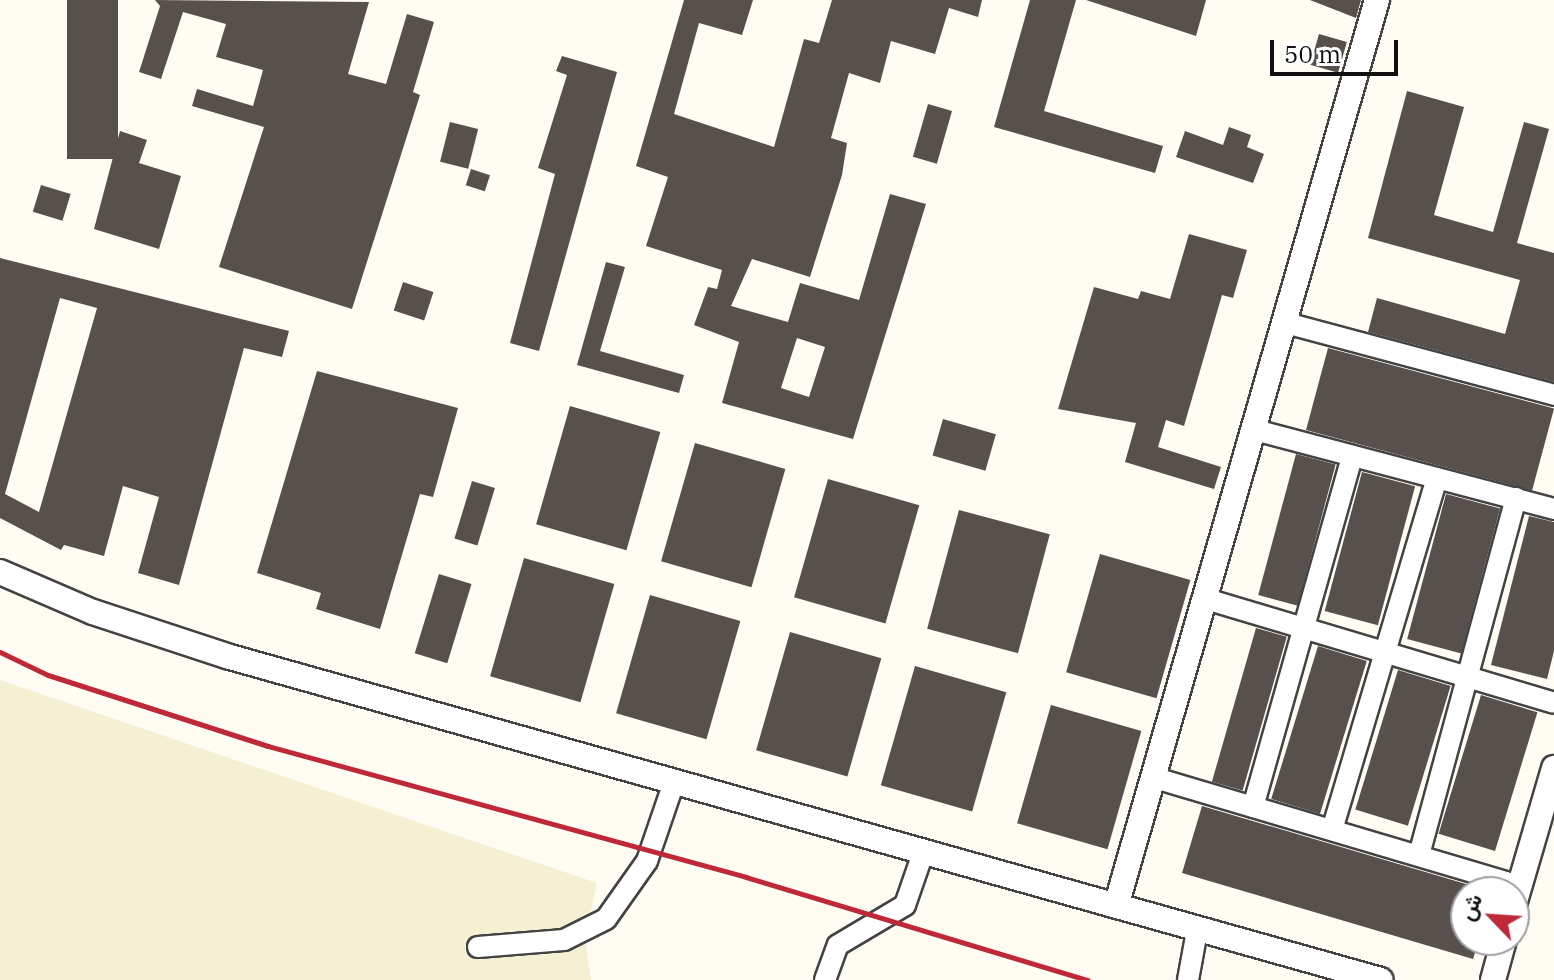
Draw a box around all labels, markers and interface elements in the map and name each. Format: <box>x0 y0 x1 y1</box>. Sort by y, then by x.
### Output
scale bar <box>1274 24 1402 74</box>
text: 50 m <box>1284 38 1341 70</box>
north arrow <box>1450 876 1530 956</box>
text: ش <box>1451 888 1488 925</box>

